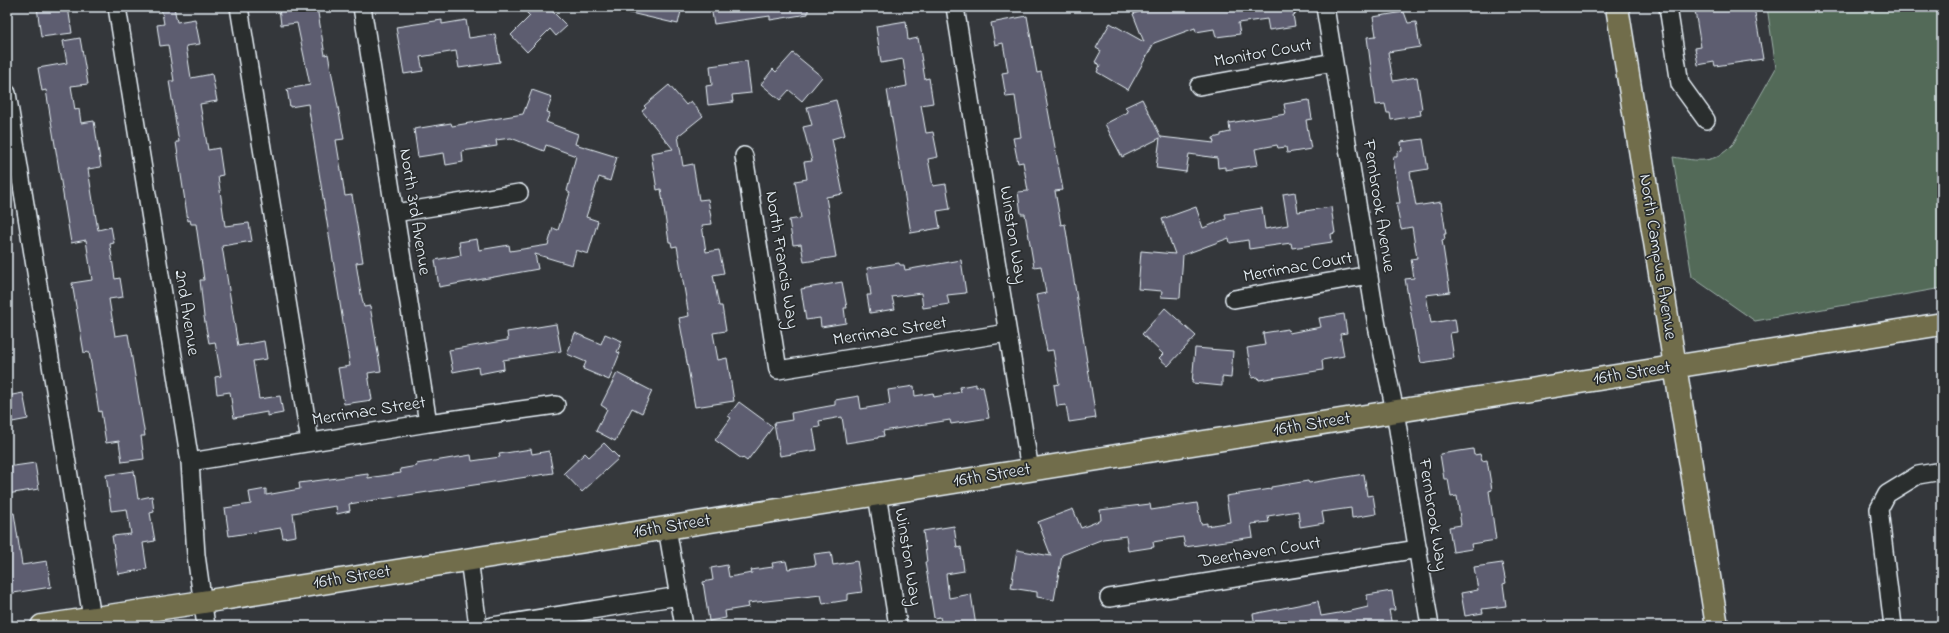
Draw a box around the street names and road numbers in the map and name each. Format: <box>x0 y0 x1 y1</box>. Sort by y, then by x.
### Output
street label: Monitor Court <box>1212 33 1314 75</box>
street label: Fernbrook Avenue <box>1355 137 1401 275</box>
street label: North 3rd Avenue <box>391 147 437 278</box>
street label: North Campus Avenue <box>1631 172 1683 343</box>
street label: Winston Way <box>991 184 1033 286</box>
street label: North Francis Way <box>757 189 805 331</box>
street label: Merrimac Court <box>1241 246 1355 290</box>
street label: 2nd Avenue <box>166 268 206 359</box>
street label: Merrimac Street <box>831 310 949 354</box>
street label: 16th Street <box>1591 355 1673 393</box>
street label: Merrimac Street <box>310 390 428 434</box>
street label: 16th Street <box>1271 406 1353 444</box>
street label: Fernbrook Way <box>1410 456 1454 573</box>
street label: 16th Street <box>951 457 1033 495</box>
street label: Winston Way <box>886 506 928 608</box>
street label: 16th Street <box>631 508 713 546</box>
street label: Deerhaven Court <box>1196 531 1323 576</box>
street label: 16th Street <box>311 559 393 597</box>

